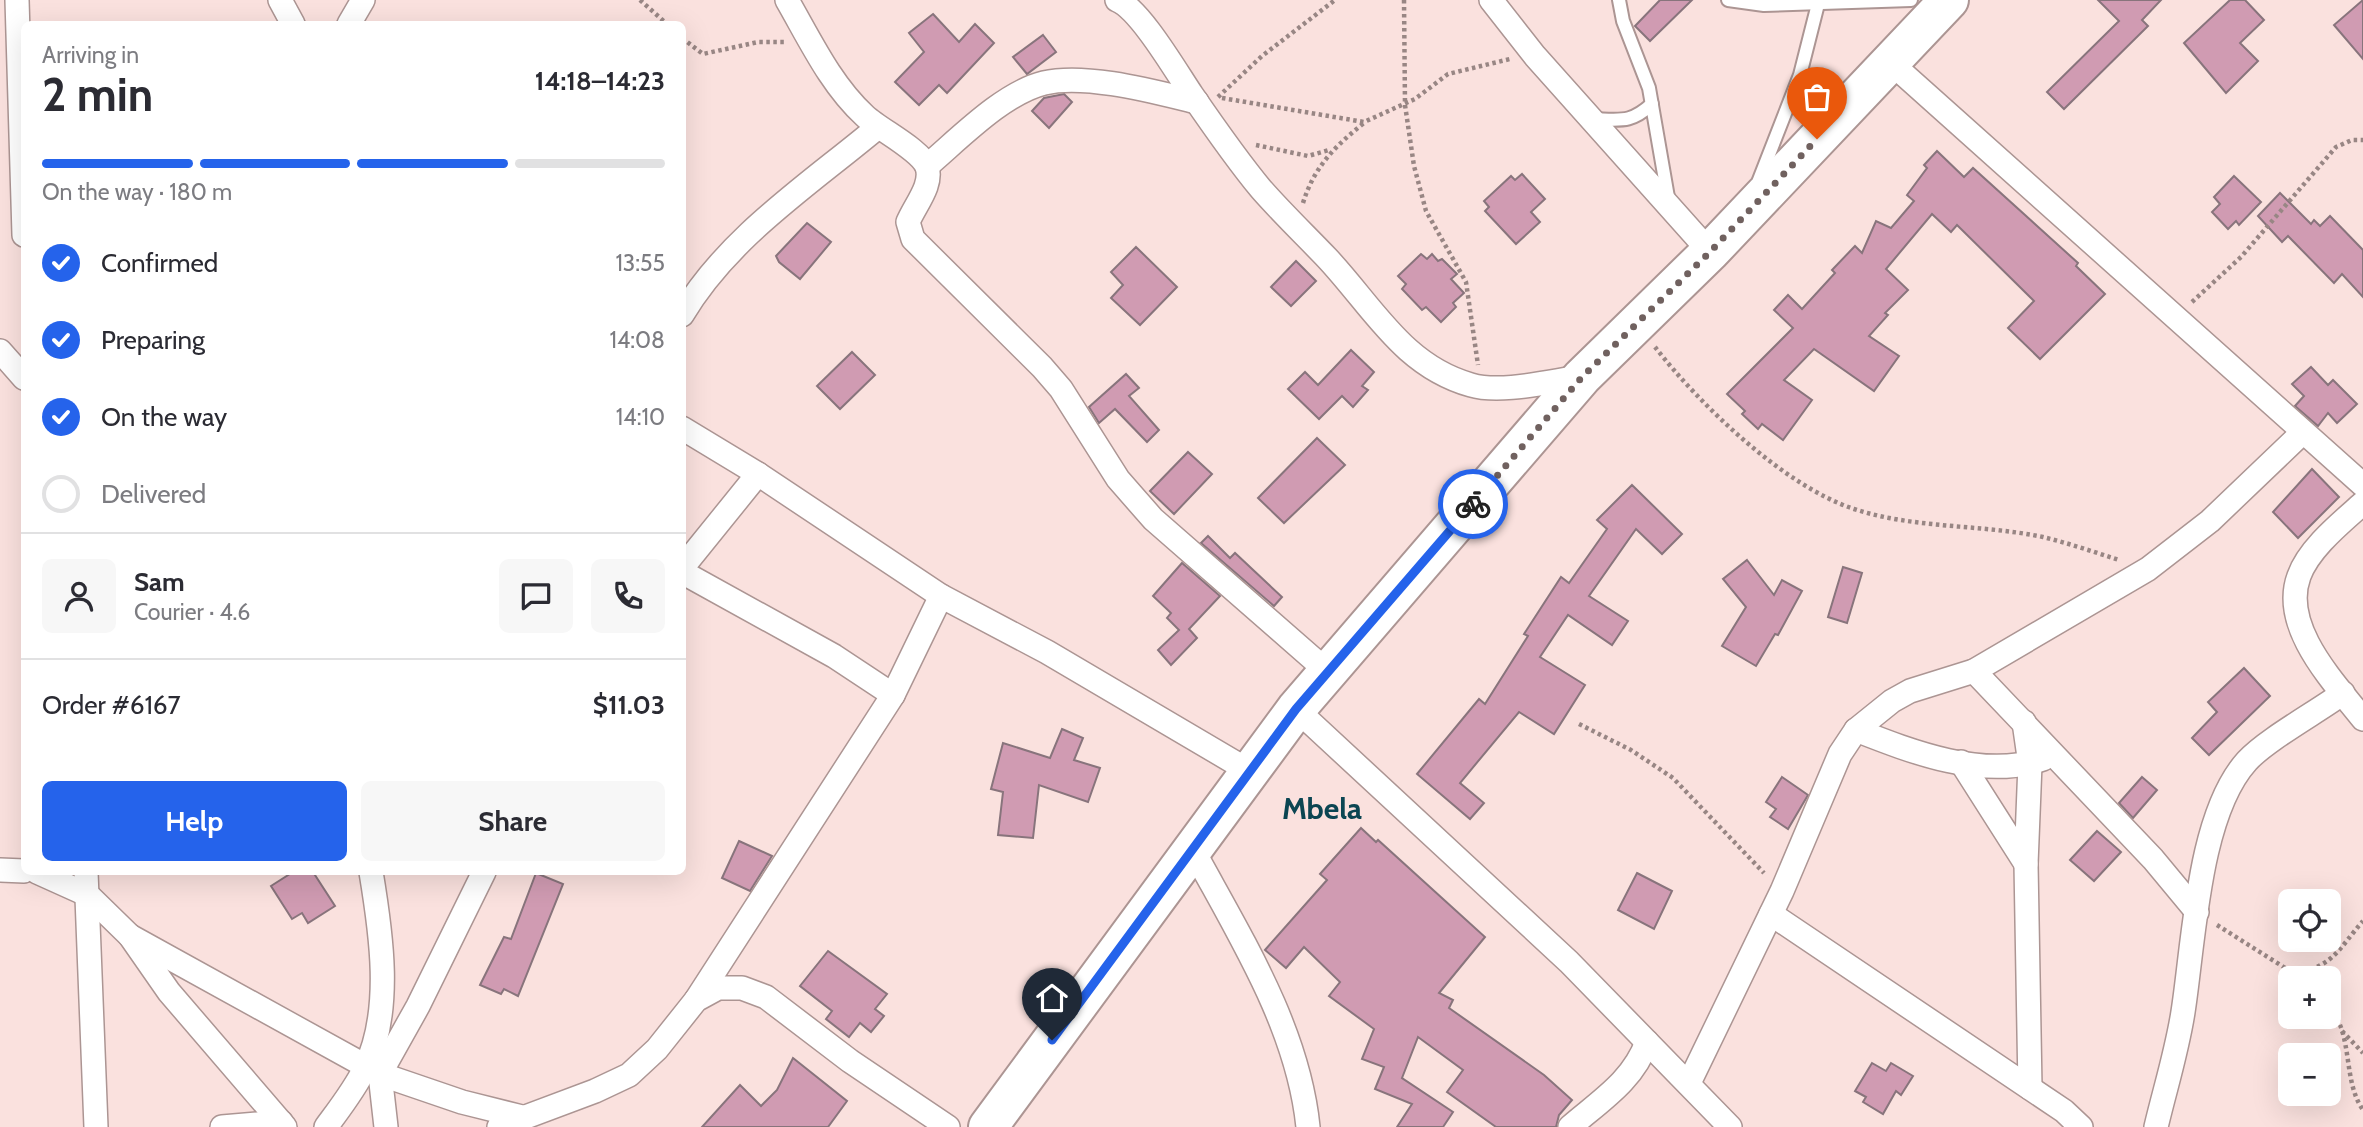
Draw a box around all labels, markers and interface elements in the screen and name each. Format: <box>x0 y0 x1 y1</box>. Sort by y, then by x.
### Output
text: Arriving in <box>42 41 139 69</box>
text: 14:18–14:23 <box>535 65 665 97</box>
text: 2 min <box>42 67 153 123</box>
pin <box>1787 67 1847 139</box>
icon: bag <box>1798 78 1836 116</box>
text: On the way · 180 m <box>42 178 232 206</box>
icon: check <box>42 244 80 282</box>
text: Confirmed <box>101 247 218 279</box>
text: 13:55 <box>615 249 665 277</box>
icon: check <box>42 321 80 359</box>
text: Preparing <box>101 324 205 356</box>
text: 14:08 <box>609 326 665 354</box>
icon: check <box>42 398 80 436</box>
text: On the way <box>101 401 227 433</box>
text: 14:10 <box>616 403 665 431</box>
courier <box>1438 469 1508 539</box>
text: Delivered <box>101 478 206 510</box>
icon: bike <box>1454 485 1492 523</box>
button: person <box>42 559 116 633</box>
button: chat <box>499 559 573 633</box>
button: phone <box>591 559 665 633</box>
text: Sam <box>134 566 185 598</box>
text: Courier · 4.6 <box>134 598 250 626</box>
text: Order #6167 <box>42 689 181 721</box>
text: $11.03 <box>593 689 665 721</box>
button: Help <box>42 781 347 861</box>
button: Share <box>361 781 665 861</box>
district label: Mbela <box>1282 790 1362 827</box>
map controls <box>2278 889 2341 1106</box>
button: locate <box>2278 889 2341 952</box>
button: + <box>2278 966 2341 1029</box>
pin <box>1022 968 1082 1040</box>
icon: home <box>1033 979 1071 1017</box>
button: − <box>2278 1043 2341 1106</box>

